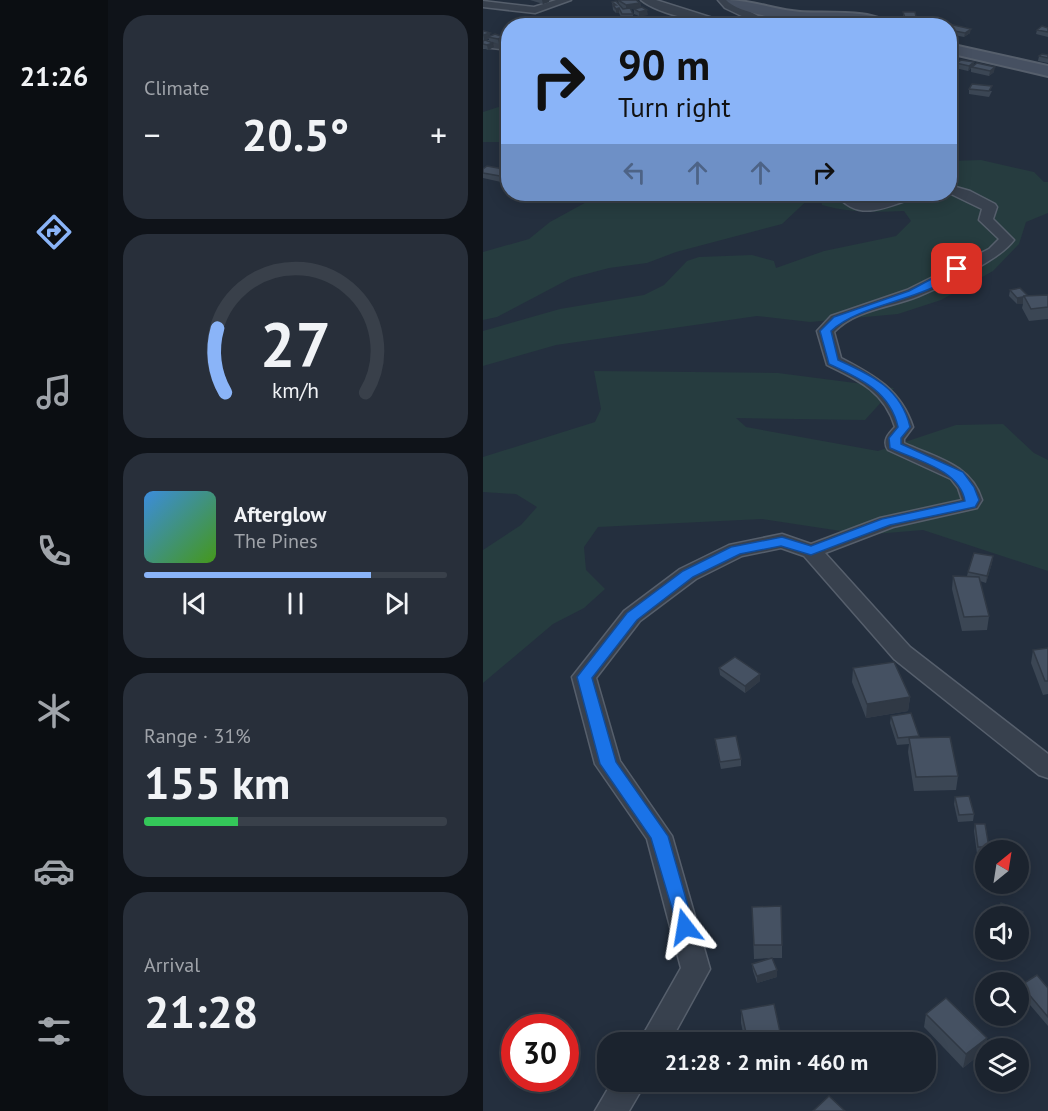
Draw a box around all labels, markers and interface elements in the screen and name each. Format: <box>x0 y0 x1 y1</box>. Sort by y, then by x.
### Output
text: 90 m <box>618 37 710 92</box>
icon: right <box>519 42 597 120</box>
text: 21:26 <box>20 59 88 93</box>
text: Climate <box>144 75 210 101</box>
text: Turn right <box>618 90 731 124</box>
text: 20.5° <box>242 105 349 163</box>
text: − <box>144 113 161 156</box>
text: + <box>430 113 447 156</box>
icon: left <box>618 156 651 189</box>
icon: ahead <box>681 156 714 189</box>
icon: ahead <box>744 156 777 189</box>
icon: right <box>807 156 840 189</box>
icon: directions <box>33 211 75 253</box>
pin <box>931 243 982 294</box>
icon: arrive <box>940 252 973 285</box>
text: 27 <box>260 303 331 384</box>
icon: music <box>33 371 75 413</box>
text: km/h <box>272 377 319 405</box>
text: Afterglow <box>234 500 326 528</box>
text: The Pines <box>234 528 318 554</box>
icon: phone <box>33 530 75 572</box>
icon: previous <box>178 587 211 620</box>
icon: pause <box>279 587 312 620</box>
icon: next <box>380 587 413 620</box>
icon: climate <box>33 690 75 732</box>
text: Range · 31% <box>144 723 251 749</box>
text: 155 km <box>144 753 290 811</box>
north arrow <box>975 840 1029 894</box>
map controls <box>975 840 1029 1092</box>
icon: car <box>33 850 75 892</box>
position arrow <box>653 895 717 959</box>
button: sound <box>975 906 1029 960</box>
text: Arrival <box>144 952 200 978</box>
button: search <box>975 972 1029 1026</box>
text: 21:28 <box>144 982 258 1040</box>
icon: filters <box>33 1010 75 1052</box>
speed limit sign: 30 <box>501 1014 579 1092</box>
button: layers <box>975 1038 1029 1092</box>
text: 21:28 · 2 min · 460 m <box>665 1048 868 1076</box>

